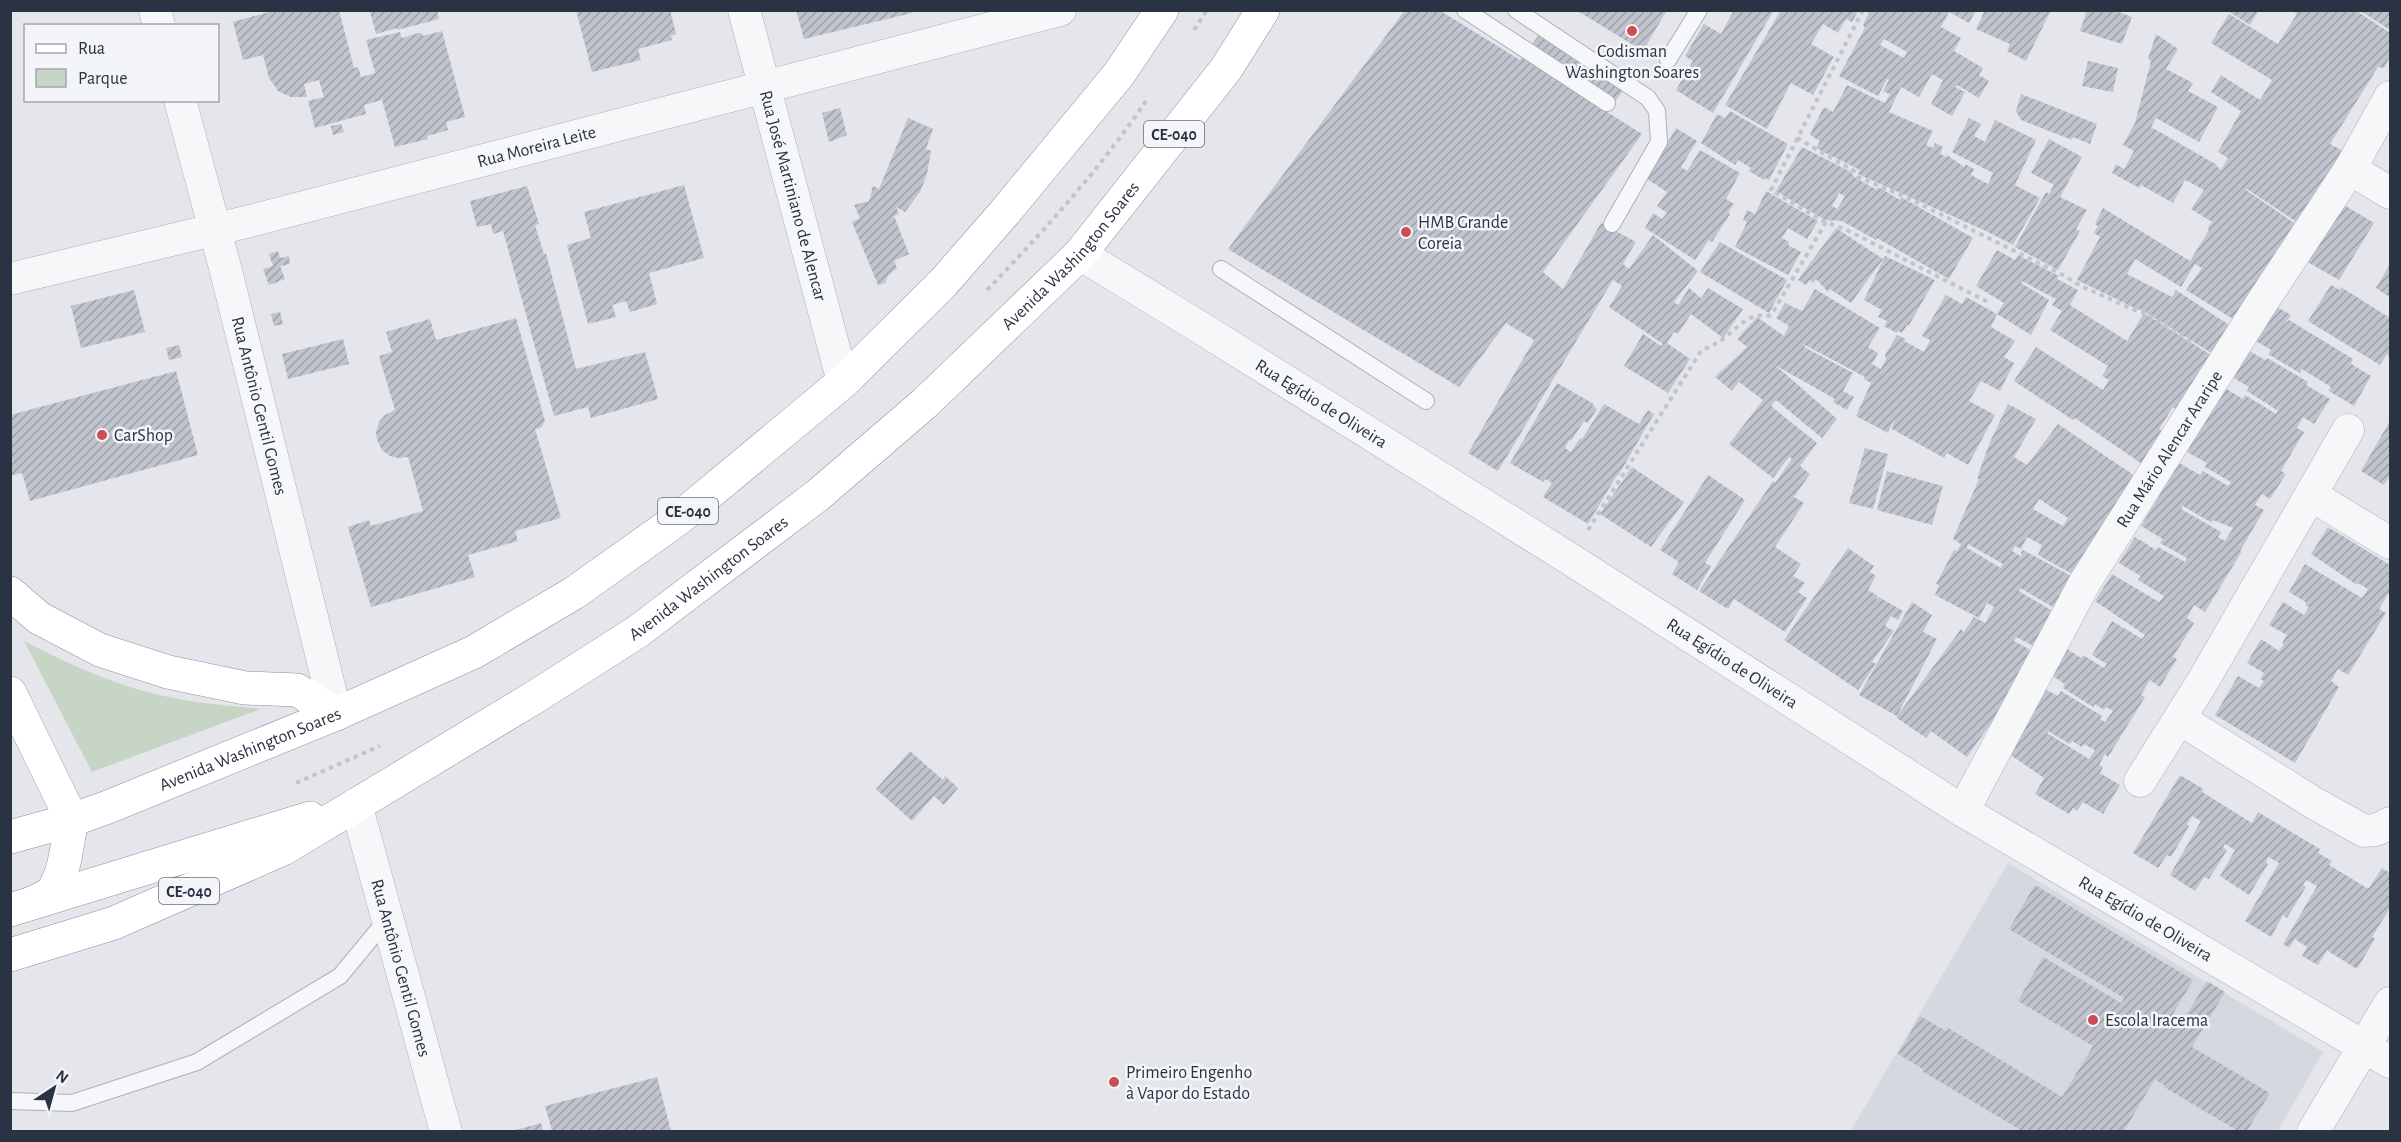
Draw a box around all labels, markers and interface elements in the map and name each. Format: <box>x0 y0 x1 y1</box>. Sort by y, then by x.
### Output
legend <box>24 24 219 102</box>
marker: Codisman Washington Soares <box>1625 24 1639 38</box>
text: Rua <box>78 40 105 58</box>
place label: Codisman Washington Soares <box>1565 43 1699 82</box>
text: Parque <box>78 70 127 88</box>
street label: Rua José Martiniano de Alencar <box>756 89 829 303</box>
road number: CE-040 <box>1144 121 1204 147</box>
street label: Rua Moreira Leite <box>476 123 598 171</box>
street label: Avenida Washington Soares <box>999 179 1143 334</box>
place label: HMB Grande Coreia <box>1418 214 1508 253</box>
marker: HMB Grande Coreia <box>1399 225 1413 239</box>
street label: Rua Antônio Gentil Gomes <box>228 315 289 497</box>
street label: Rua Egídio de Oliveira <box>1252 356 1390 452</box>
street label: Rua Mário Alencar Araripe <box>2114 368 2226 531</box>
place label: CarShop <box>114 427 173 445</box>
marker: CarShop <box>95 428 109 442</box>
road number: CE-040 <box>658 498 718 524</box>
street label: Avenida Washington Soares <box>626 513 792 645</box>
street label: Rua Egídio de Oliveira <box>1663 615 1800 712</box>
street label: Avenida Washington Soares <box>157 705 344 795</box>
street label: Rua Egídio de Oliveira <box>2075 873 2215 965</box>
street label: Rua Antônio Gentil Gomes <box>367 877 433 1059</box>
road number: CE-040 <box>159 878 219 904</box>
place label: Escola Iracema <box>2105 1012 2208 1030</box>
marker: Escola Iracema <box>2086 1013 2100 1027</box>
north arrow <box>24 1058 84 1118</box>
place label: Primeiro Engenho à Vapor do Estado <box>1126 1064 1252 1103</box>
text: N <box>53 1067 71 1086</box>
marker: Primeiro Engenho à Vapor do Estado <box>1107 1075 1121 1089</box>

